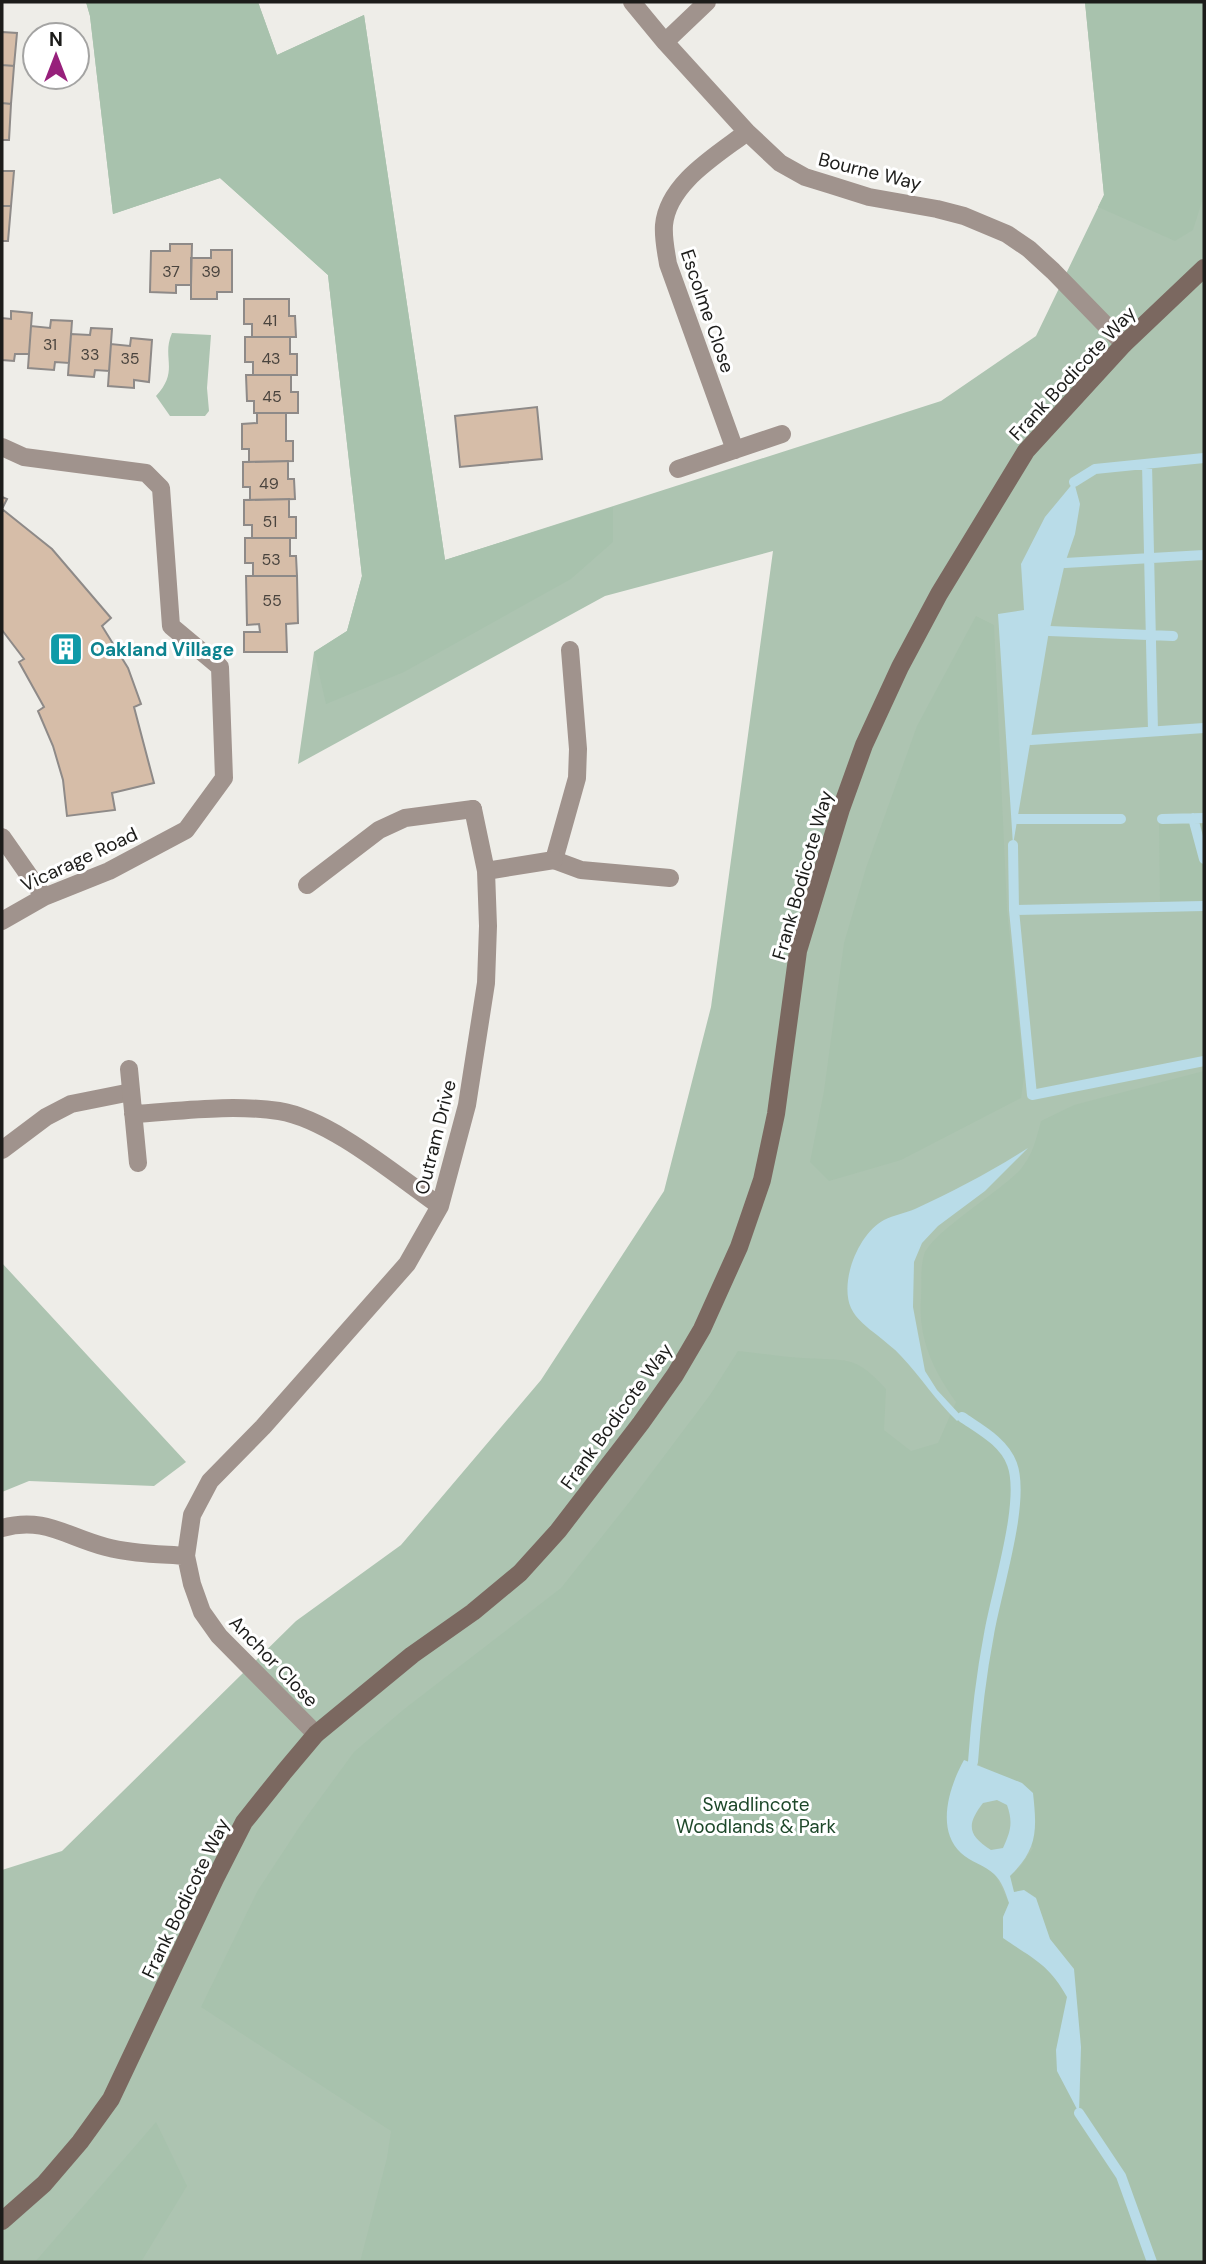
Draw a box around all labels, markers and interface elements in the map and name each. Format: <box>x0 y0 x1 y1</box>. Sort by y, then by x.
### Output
north arrow <box>21 21 91 91</box>
text: N <box>49 27 63 52</box>
street label: Bourne Way <box>816 147 924 196</box>
street label: Escolme Close <box>675 246 740 376</box>
house number: 37 <box>162 261 180 282</box>
house number: 39 <box>201 261 221 282</box>
street label: Frank Bodicote Way <box>1004 300 1142 446</box>
house number: 41 <box>263 310 277 331</box>
house number: 31 <box>43 334 57 355</box>
house number: 33 <box>81 344 99 365</box>
house number: 35 <box>120 348 140 369</box>
house number: 43 <box>261 348 281 369</box>
house number: 45 <box>262 386 282 407</box>
house number: 49 <box>259 473 279 494</box>
house number: 51 <box>263 511 277 532</box>
house number: 53 <box>261 549 281 570</box>
house number: 55 <box>262 590 282 611</box>
building icon: Oakland Village <box>47 630 85 668</box>
place label: Oakland Village <box>90 637 234 662</box>
street label: Frank Bodicote Way <box>766 787 839 963</box>
street label: Vicarage Road <box>17 821 142 897</box>
street label: Outram Drive <box>409 1077 462 1197</box>
street label: Frank Bodicote Way <box>555 1338 678 1494</box>
street label: Anchor Close <box>224 1610 324 1713</box>
park label: Swadlincote Woodlands & Park <box>676 1792 837 1839</box>
street label: Frank Bodicote Way <box>136 1814 235 1982</box>

